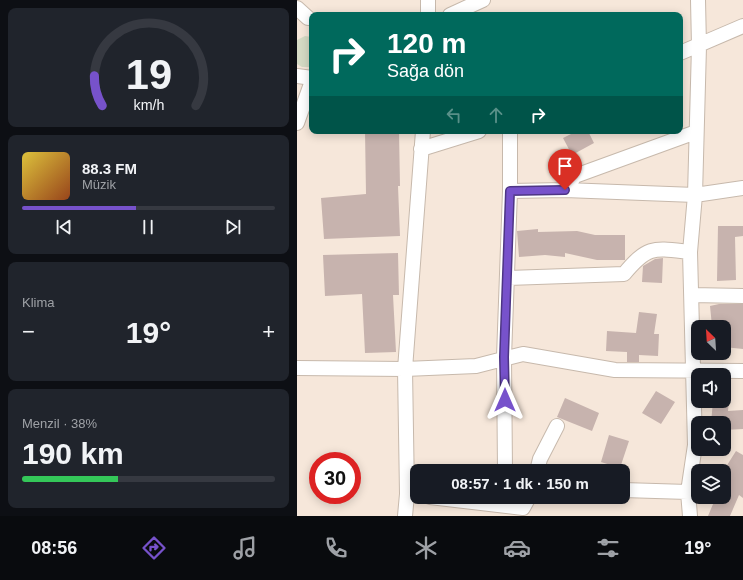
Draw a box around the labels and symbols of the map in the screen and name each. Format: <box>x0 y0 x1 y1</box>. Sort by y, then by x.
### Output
pin <box>548 149 582 190</box>
north arrow <box>691 320 731 360</box>
position arrow <box>484 379 526 421</box>
speed limit sign: 30 <box>309 452 361 504</box>

